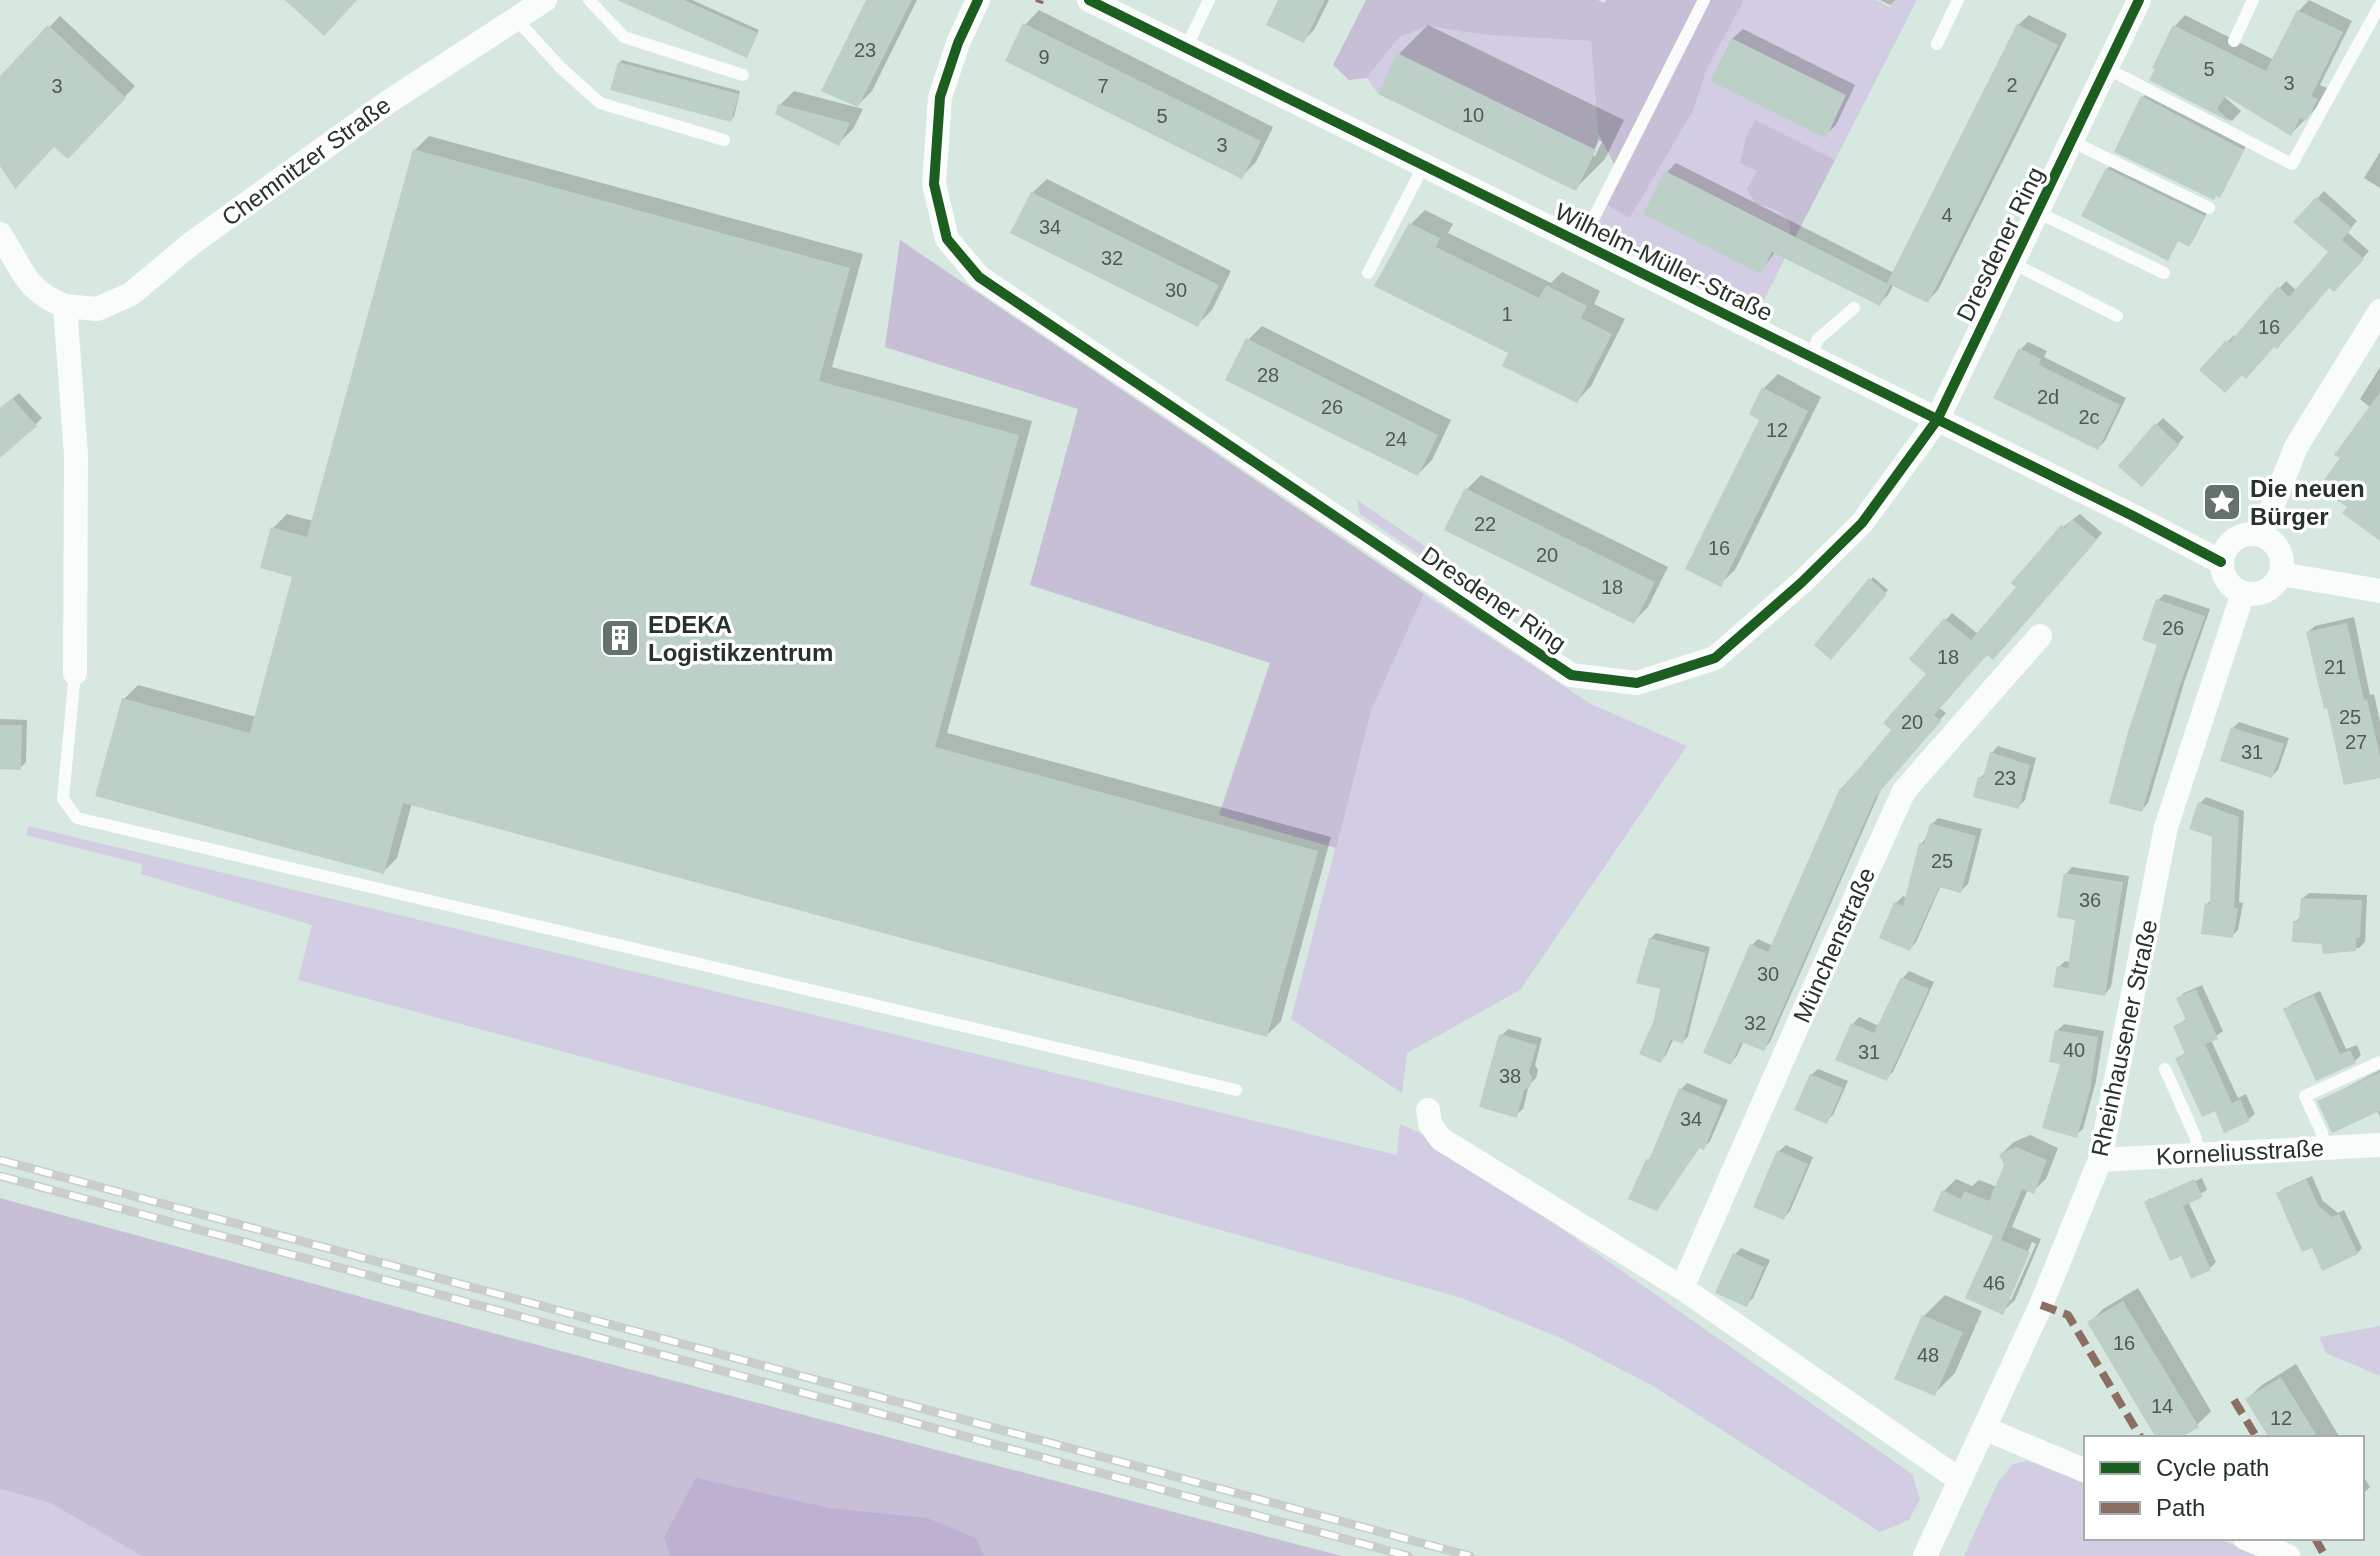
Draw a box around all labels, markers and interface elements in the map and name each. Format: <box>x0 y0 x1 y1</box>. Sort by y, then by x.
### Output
house number: 23 <box>854 39 876 61</box>
house number: 9 <box>1038 46 1050 68</box>
house number: 5 <box>2203 58 2215 80</box>
house number: 3 <box>2283 72 2295 94</box>
house number: 2 <box>2006 74 2018 96</box>
house number: 3 <box>51 75 63 97</box>
house number: 7 <box>1097 75 1109 97</box>
street label: Chemnitzer Straße <box>217 91 395 231</box>
house number: 10 <box>1462 104 1484 126</box>
house number: 5 <box>1156 105 1168 127</box>
house number: 3 <box>1216 134 1228 156</box>
street label: Dresdener Ring <box>1951 163 2049 325</box>
street label: Wilhelm-Müller-Straße <box>1551 198 1777 326</box>
house number: 4 <box>1941 204 1953 226</box>
house number: 34 <box>1039 216 1061 238</box>
house number: 32 <box>1101 247 1123 269</box>
house number: 30 <box>1165 279 1187 301</box>
house number: 1 <box>1501 303 1513 325</box>
house number: 16 <box>2258 316 2280 338</box>
house number: 28 <box>1257 364 1279 386</box>
house number: 2d <box>2037 386 2059 408</box>
house number: 26 <box>1321 396 1343 418</box>
house number: 2c <box>2078 406 2100 428</box>
house number: 12 <box>1766 419 1788 441</box>
house number: 24 <box>1385 428 1407 450</box>
place label: Die neuen Bürger <box>2250 475 2365 530</box>
place icon: Die neuen Bürger <box>2201 481 2243 523</box>
house number: 22 <box>1474 513 1496 535</box>
house number: 16 <box>1708 537 1730 559</box>
street label: Dresdener Ring <box>1417 541 1571 657</box>
house number: 20 <box>1536 544 1558 566</box>
house number: 18 <box>1601 576 1623 598</box>
place label: EDEKA Logistikzentrum <box>648 611 833 666</box>
building icon: EDEKA Logistikzentrum <box>599 617 641 659</box>
house number: 26 <box>2162 617 2184 639</box>
house number: 18 <box>1937 646 1959 668</box>
house number: 21 <box>2324 656 2346 678</box>
house number: 25 <box>2339 706 2361 728</box>
house number: 20 <box>1901 711 1923 733</box>
house number: 27 <box>2345 731 2367 753</box>
house number: 31 <box>2241 741 2263 763</box>
house number: 23 <box>1994 767 2016 789</box>
house number: 25 <box>1931 850 1953 872</box>
street label: Münchenstraße <box>1788 863 1880 1027</box>
house number: 36 <box>2079 889 2101 911</box>
street label: Rheinhausener Straße <box>2086 917 2162 1159</box>
house number: 30 <box>1757 963 1779 985</box>
house number: 32 <box>1744 1012 1766 1034</box>
house number: 40 <box>2063 1039 2085 1061</box>
house number: 31 <box>1858 1041 1880 1063</box>
house number: 38 <box>1499 1065 1521 1087</box>
house number: 34 <box>1680 1108 1702 1130</box>
street label: Korneliusstraße <box>2155 1134 2325 1170</box>
house number: 46 <box>1983 1272 2005 1294</box>
house number: 16 <box>2113 1332 2135 1354</box>
house number: 48 <box>1917 1344 1939 1366</box>
house number: 14 <box>2151 1395 2173 1417</box>
house number: 12 <box>2270 1407 2292 1429</box>
legend <box>2084 1436 2364 1540</box>
text: Cycle path <box>2156 1454 2269 1481</box>
text: Path <box>2156 1494 2205 1521</box>

